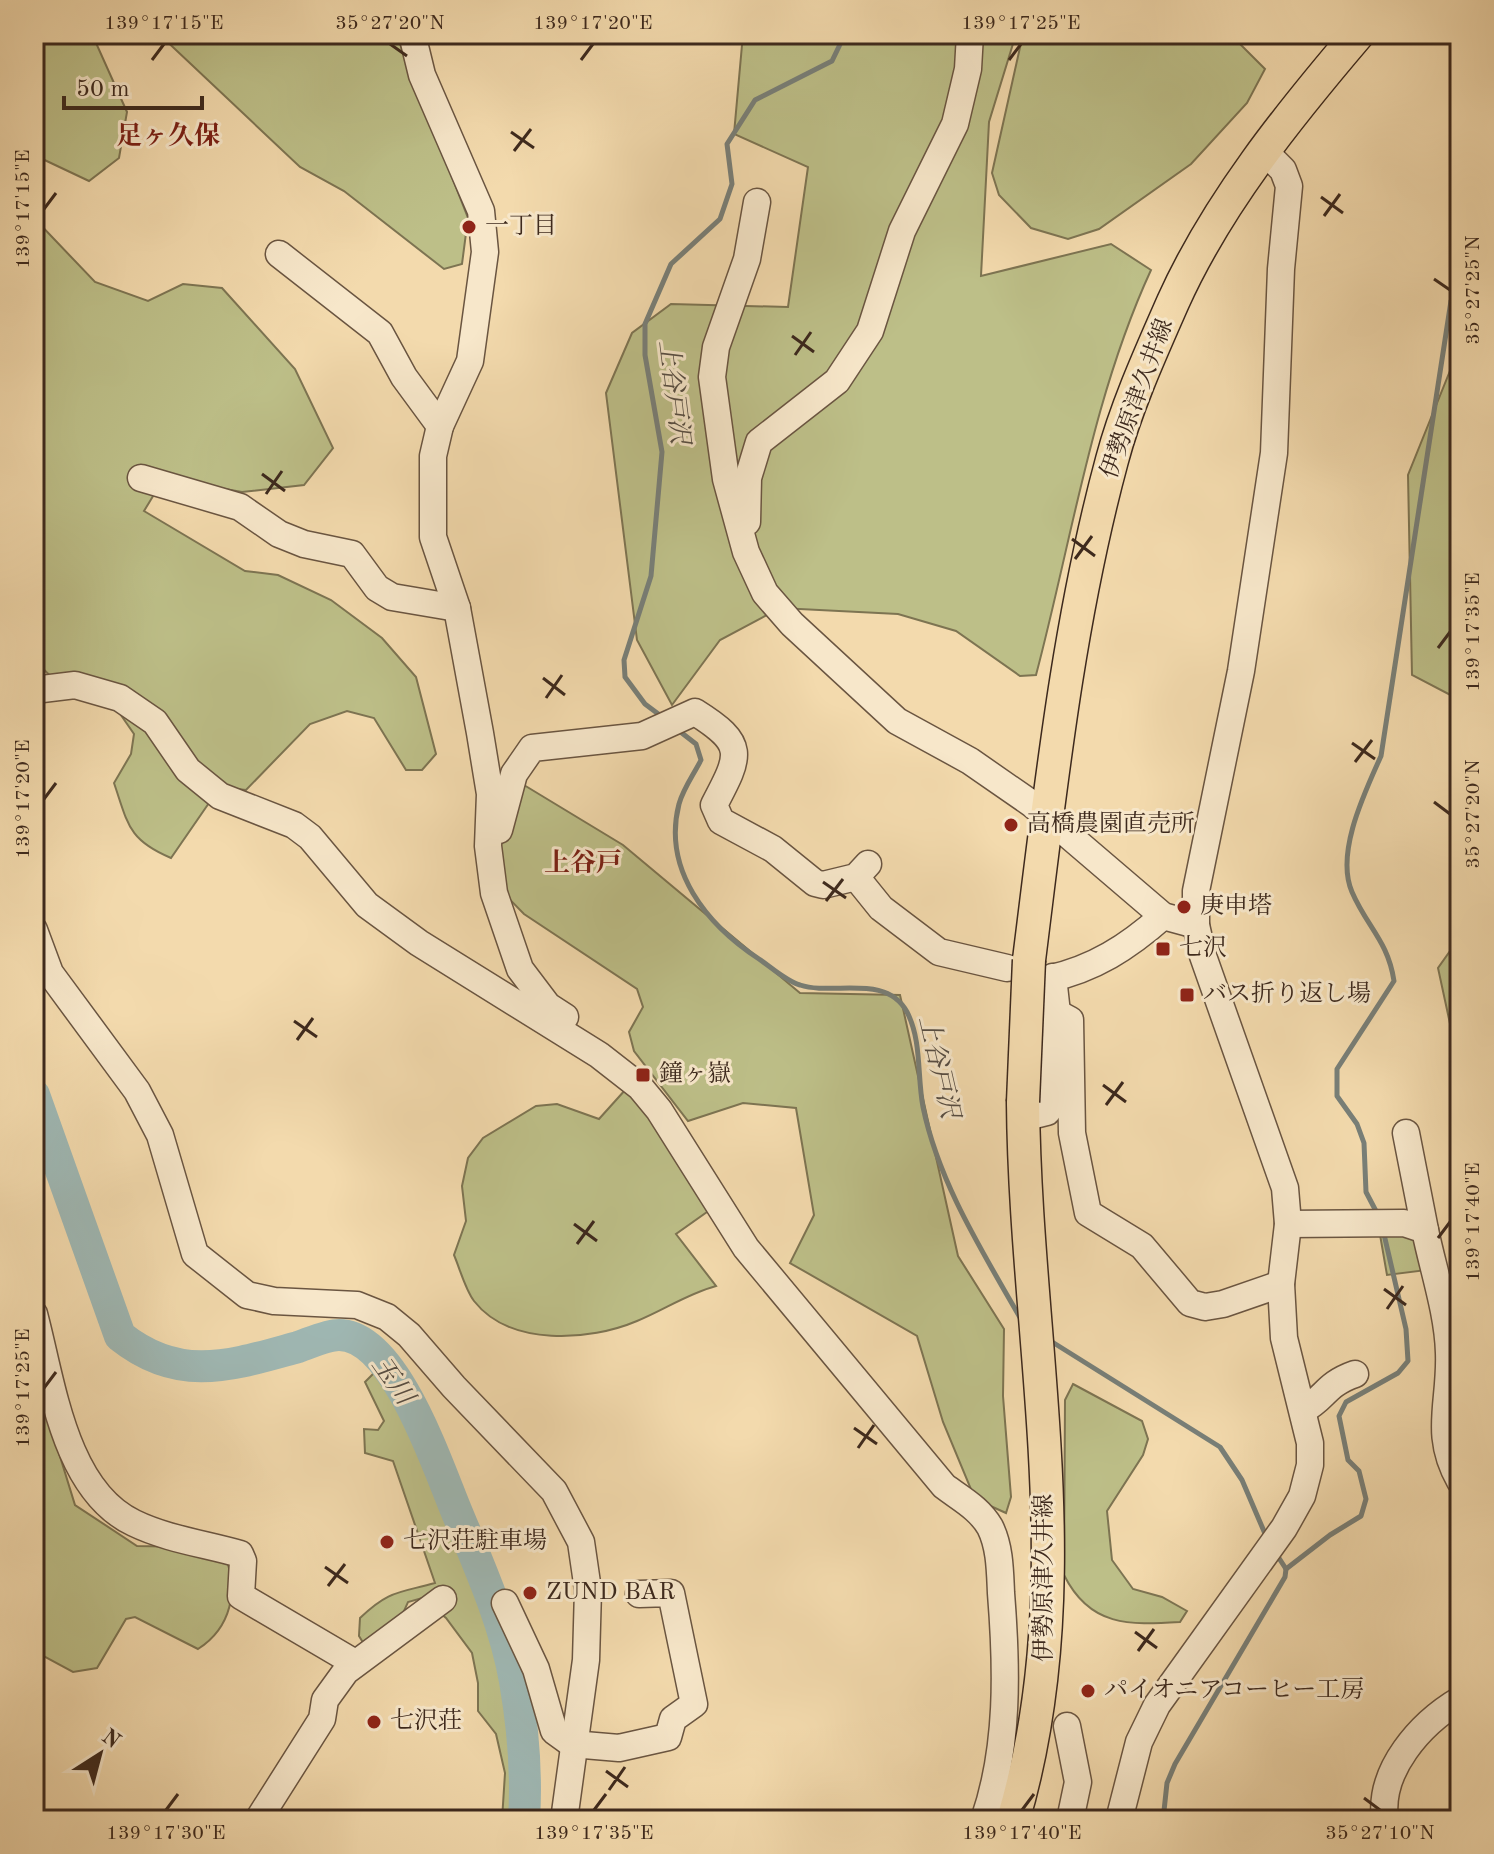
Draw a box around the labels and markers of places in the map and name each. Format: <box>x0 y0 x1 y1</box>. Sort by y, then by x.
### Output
place label: 一丁目 <box>485 213 557 239</box>
marker: 一丁目 <box>460 218 478 236</box>
place label: 高橋農園直売所 <box>1027 810 1195 837</box>
marker: 高橋農園直売所 <box>1002 816 1020 834</box>
place label: 庚申塔 <box>1200 892 1272 919</box>
marker: 庚申塔 <box>1175 898 1193 916</box>
place label: 七沢 <box>1179 935 1227 961</box>
marker: 七沢 <box>1154 940 1172 958</box>
place label: バス折り返し場 <box>1203 980 1371 1007</box>
marker: バス折り返し場 <box>1178 986 1196 1004</box>
place label: 鐘ヶ嶽 <box>659 1060 731 1087</box>
marker: 鐘ヶ嶽 <box>634 1066 652 1084</box>
place label: 七沢荘駐車場 <box>403 1527 547 1554</box>
marker: 七沢荘駐車場 <box>378 1533 396 1551</box>
place label: ZUND BAR <box>546 1581 675 1605</box>
marker: ZUND BAR <box>521 1584 539 1602</box>
place label: パイオニアコーヒー工房 <box>1104 1676 1364 1703</box>
marker: パイオニアコーヒー工房 <box>1079 1682 1097 1700</box>
place label: 七沢荘 <box>390 1708 462 1734</box>
marker: 七沢荘 <box>365 1713 383 1731</box>

